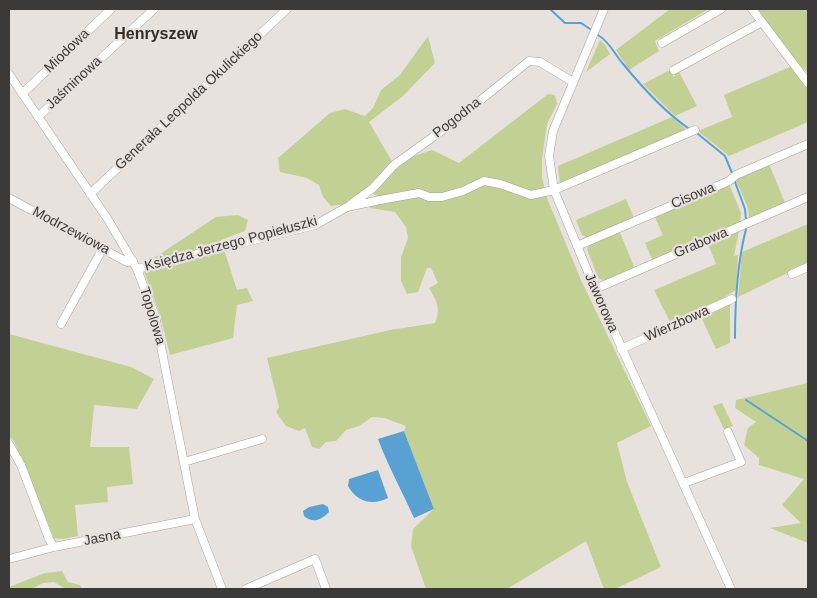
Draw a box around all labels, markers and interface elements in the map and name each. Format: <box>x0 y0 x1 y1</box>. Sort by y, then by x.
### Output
street label: Miodowa <box>41 25 93 77</box>
district label: Henryszew <box>114 25 198 45</box>
street label: Generała Leopolda Okulickiego <box>112 28 266 174</box>
street label: Jaśminowa <box>43 53 105 113</box>
street label: Pogodna <box>430 94 484 142</box>
street label: Cisowa <box>669 179 717 213</box>
street label: Modrzewiowa <box>29 203 113 259</box>
street label: Księdza Jerzego Popiełuszki <box>143 213 319 275</box>
street label: Grabowa <box>672 224 730 262</box>
street label: Jaworowa <box>581 271 621 335</box>
street label: Topolowa <box>135 285 169 347</box>
street label: Wierzbowa <box>642 302 712 346</box>
street label: Jasna <box>82 526 122 550</box>

